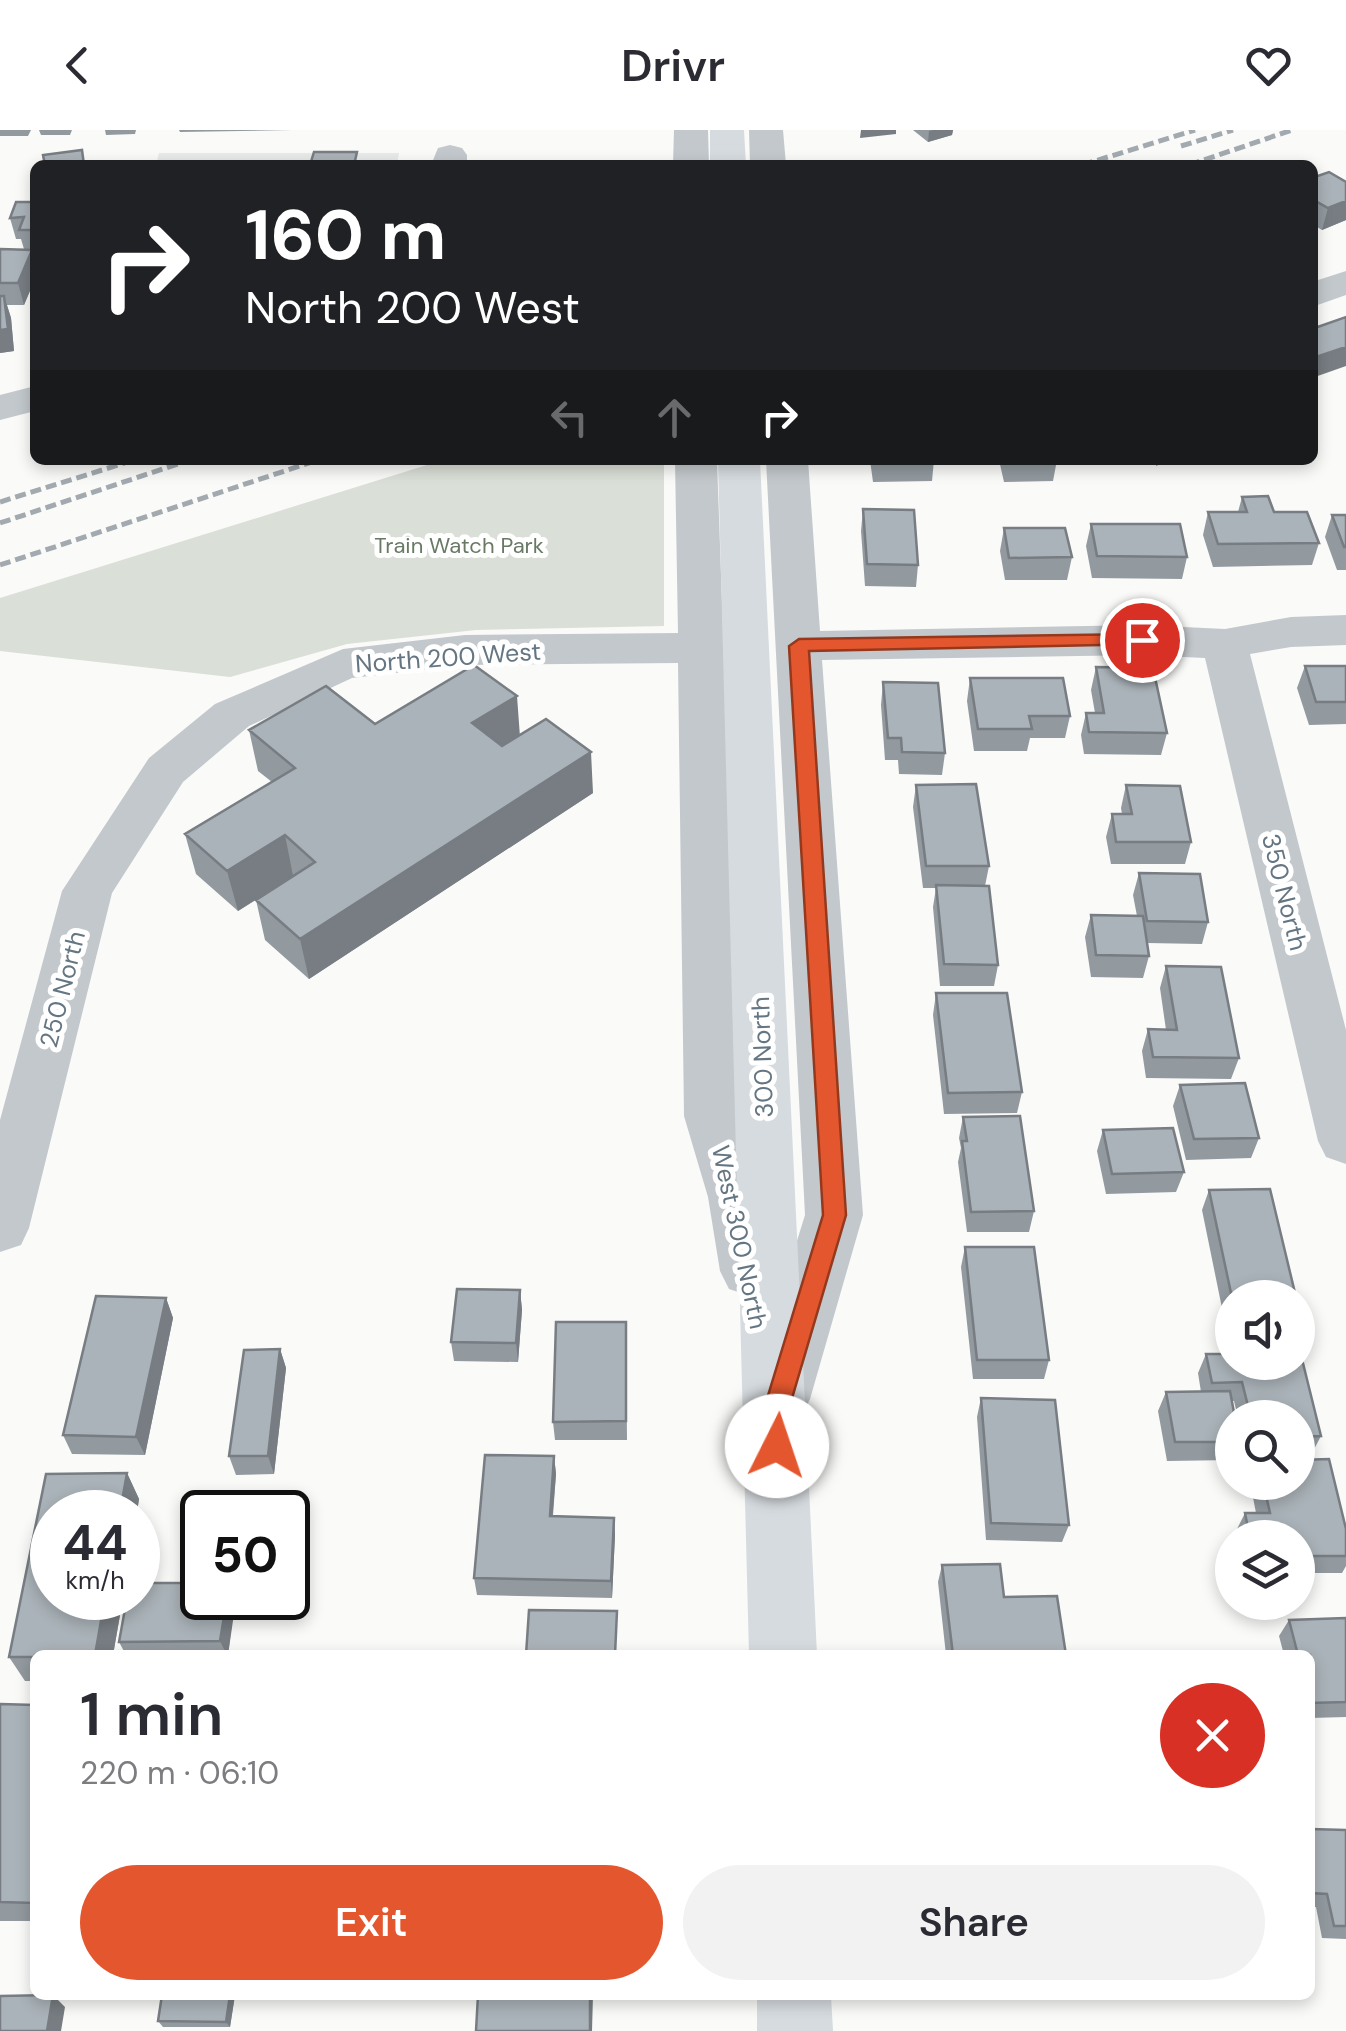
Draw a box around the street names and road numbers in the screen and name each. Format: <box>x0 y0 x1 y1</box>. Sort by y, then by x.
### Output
street label: North 200 West <box>354 635 542 680</box>
street label: 350 North <box>1254 830 1315 954</box>
street label: 250 North <box>32 927 93 1051</box>
street label: 300 North <box>744 996 781 1118</box>
street label: West 300 North <box>704 1142 775 1332</box>

